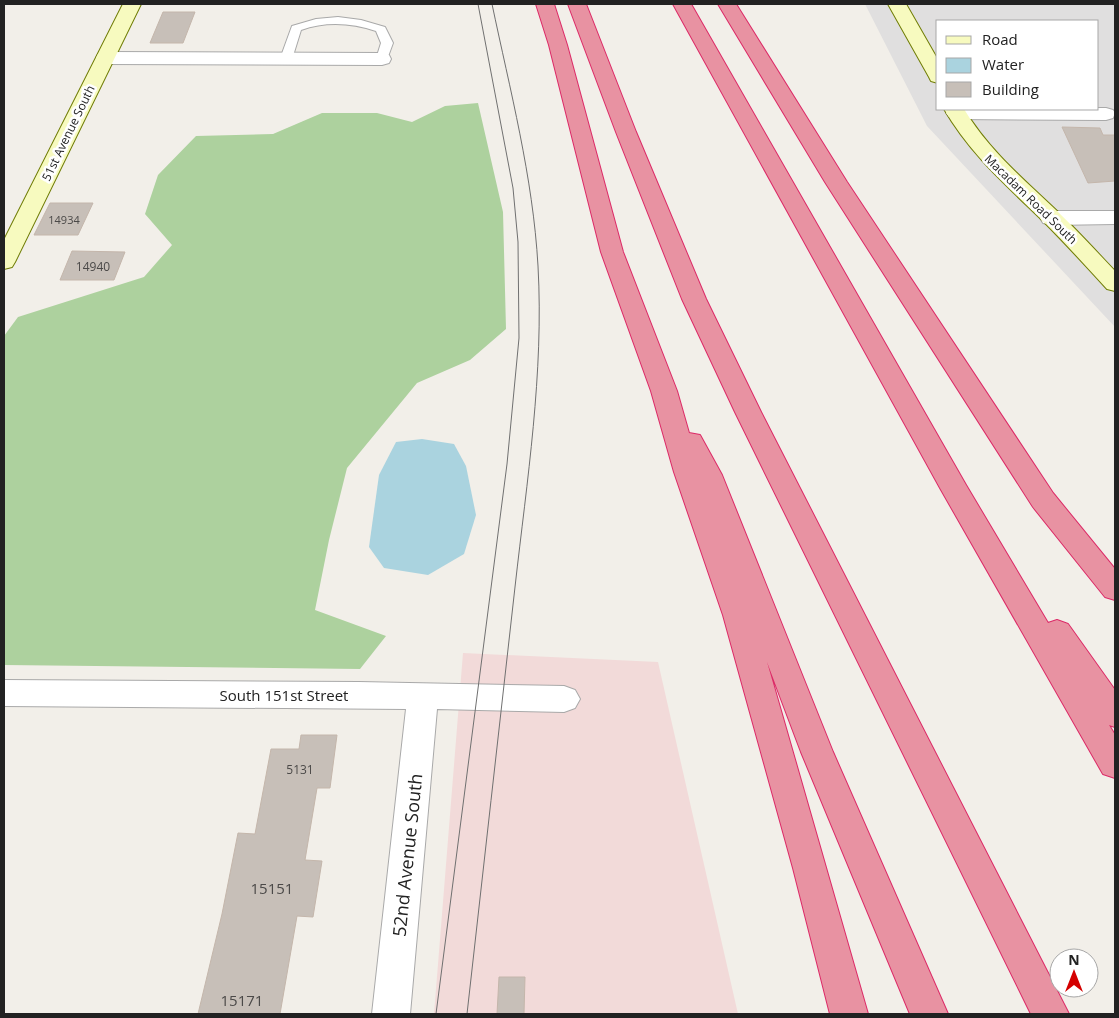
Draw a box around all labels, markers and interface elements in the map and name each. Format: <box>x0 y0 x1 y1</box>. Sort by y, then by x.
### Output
legend <box>936 20 1099 110</box>
text: Road <box>982 29 1018 49</box>
text: Water <box>982 54 1024 74</box>
text: Building <box>982 79 1039 99</box>
street label: 51st Avenue South <box>37 82 99 184</box>
street label: Macadam Road South <box>981 150 1081 248</box>
house number: 14934 <box>48 212 80 227</box>
house number: 14940 <box>76 258 110 275</box>
street label: South 151st Street <box>220 685 348 705</box>
house number: 5131 <box>286 761 314 778</box>
street label: 52nd Avenue South <box>387 772 427 938</box>
house number: 15151 <box>251 878 293 898</box>
north arrow <box>1049 948 1099 998</box>
text: N <box>1068 950 1080 969</box>
house number: 15171 <box>221 990 263 1010</box>

